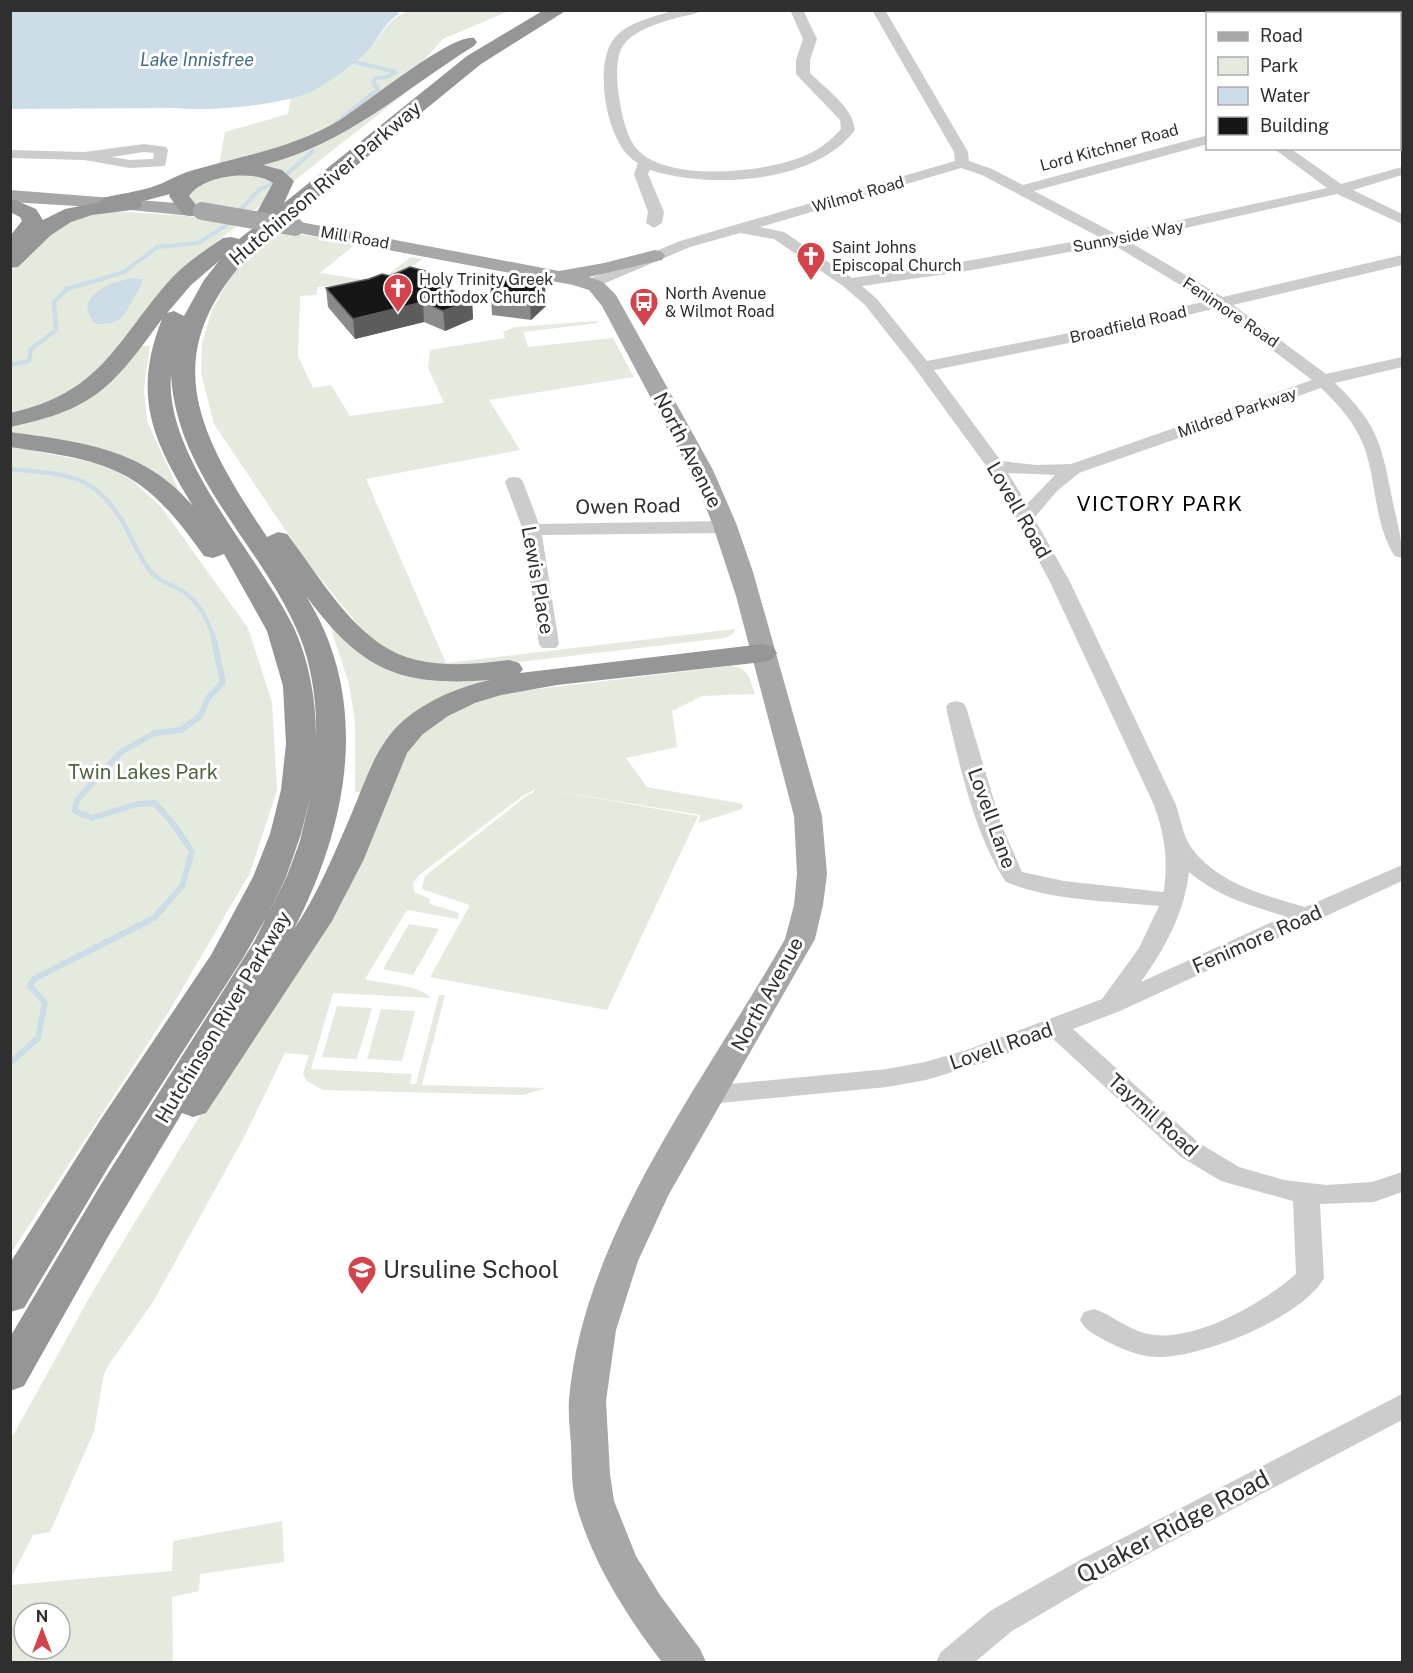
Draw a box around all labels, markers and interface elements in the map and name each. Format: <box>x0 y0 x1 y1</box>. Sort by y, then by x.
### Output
legend <box>1206 12 1401 150</box>
text: Road <box>1260 25 1303 46</box>
water label: Lake Innisfree <box>140 49 254 70</box>
text: Park <box>1260 55 1298 76</box>
text: Water <box>1260 85 1310 106</box>
street label: Hutchinson River Parkway <box>224 96 426 270</box>
text: Building <box>1260 115 1329 136</box>
street label: Lord Kitchner Road <box>1038 120 1180 175</box>
street label: Wilmot Road <box>810 172 906 217</box>
street label: Sunnyside Way <box>1071 216 1186 257</box>
street label: Mill Road <box>319 222 391 253</box>
place label: Saint Johns Episcopal Church <box>832 238 962 275</box>
church icon: Saint Johns Episcopal Church <box>795 240 827 282</box>
place label: Holy Trinity Greek Orthodox Church <box>419 270 553 307</box>
church icon: Holy Trinity Greek Orthodox Church <box>382 272 414 314</box>
street label: Fenimore Road <box>1179 273 1282 351</box>
place label: North Avenue & Wilmot Road <box>665 284 774 321</box>
bus stop icon: North Avenue & Wilmot Road <box>628 286 660 328</box>
street label: Broadfield Road <box>1068 302 1188 347</box>
street label: Mildred Parkway <box>1175 383 1300 442</box>
street label: North Avenue <box>649 388 727 512</box>
street label: Lovell Road <box>982 457 1056 563</box>
district label: VICTORY PARK <box>1076 491 1244 516</box>
street label: Owen Road <box>575 493 681 519</box>
street label: Lewis Place <box>517 524 559 636</box>
park label: Twin Lakes Park <box>68 760 218 784</box>
street label: Lovell Lane <box>963 764 1021 872</box>
street label: Fenimore Road <box>1189 900 1325 978</box>
street label: Hutchinson River Parkway <box>150 906 296 1127</box>
street label: North Avenue <box>726 933 808 1055</box>
street label: Lovell Road <box>946 1017 1056 1075</box>
street label: Taymil Road <box>1103 1068 1203 1162</box>
school or university icon: Ursuline School <box>346 1254 378 1296</box>
place label: Ursuline School <box>383 1255 559 1283</box>
street label: Quaker Ridge Road <box>1072 1464 1274 1589</box>
north arrow <box>12 1601 72 1661</box>
text: N <box>36 1607 48 1626</box>

